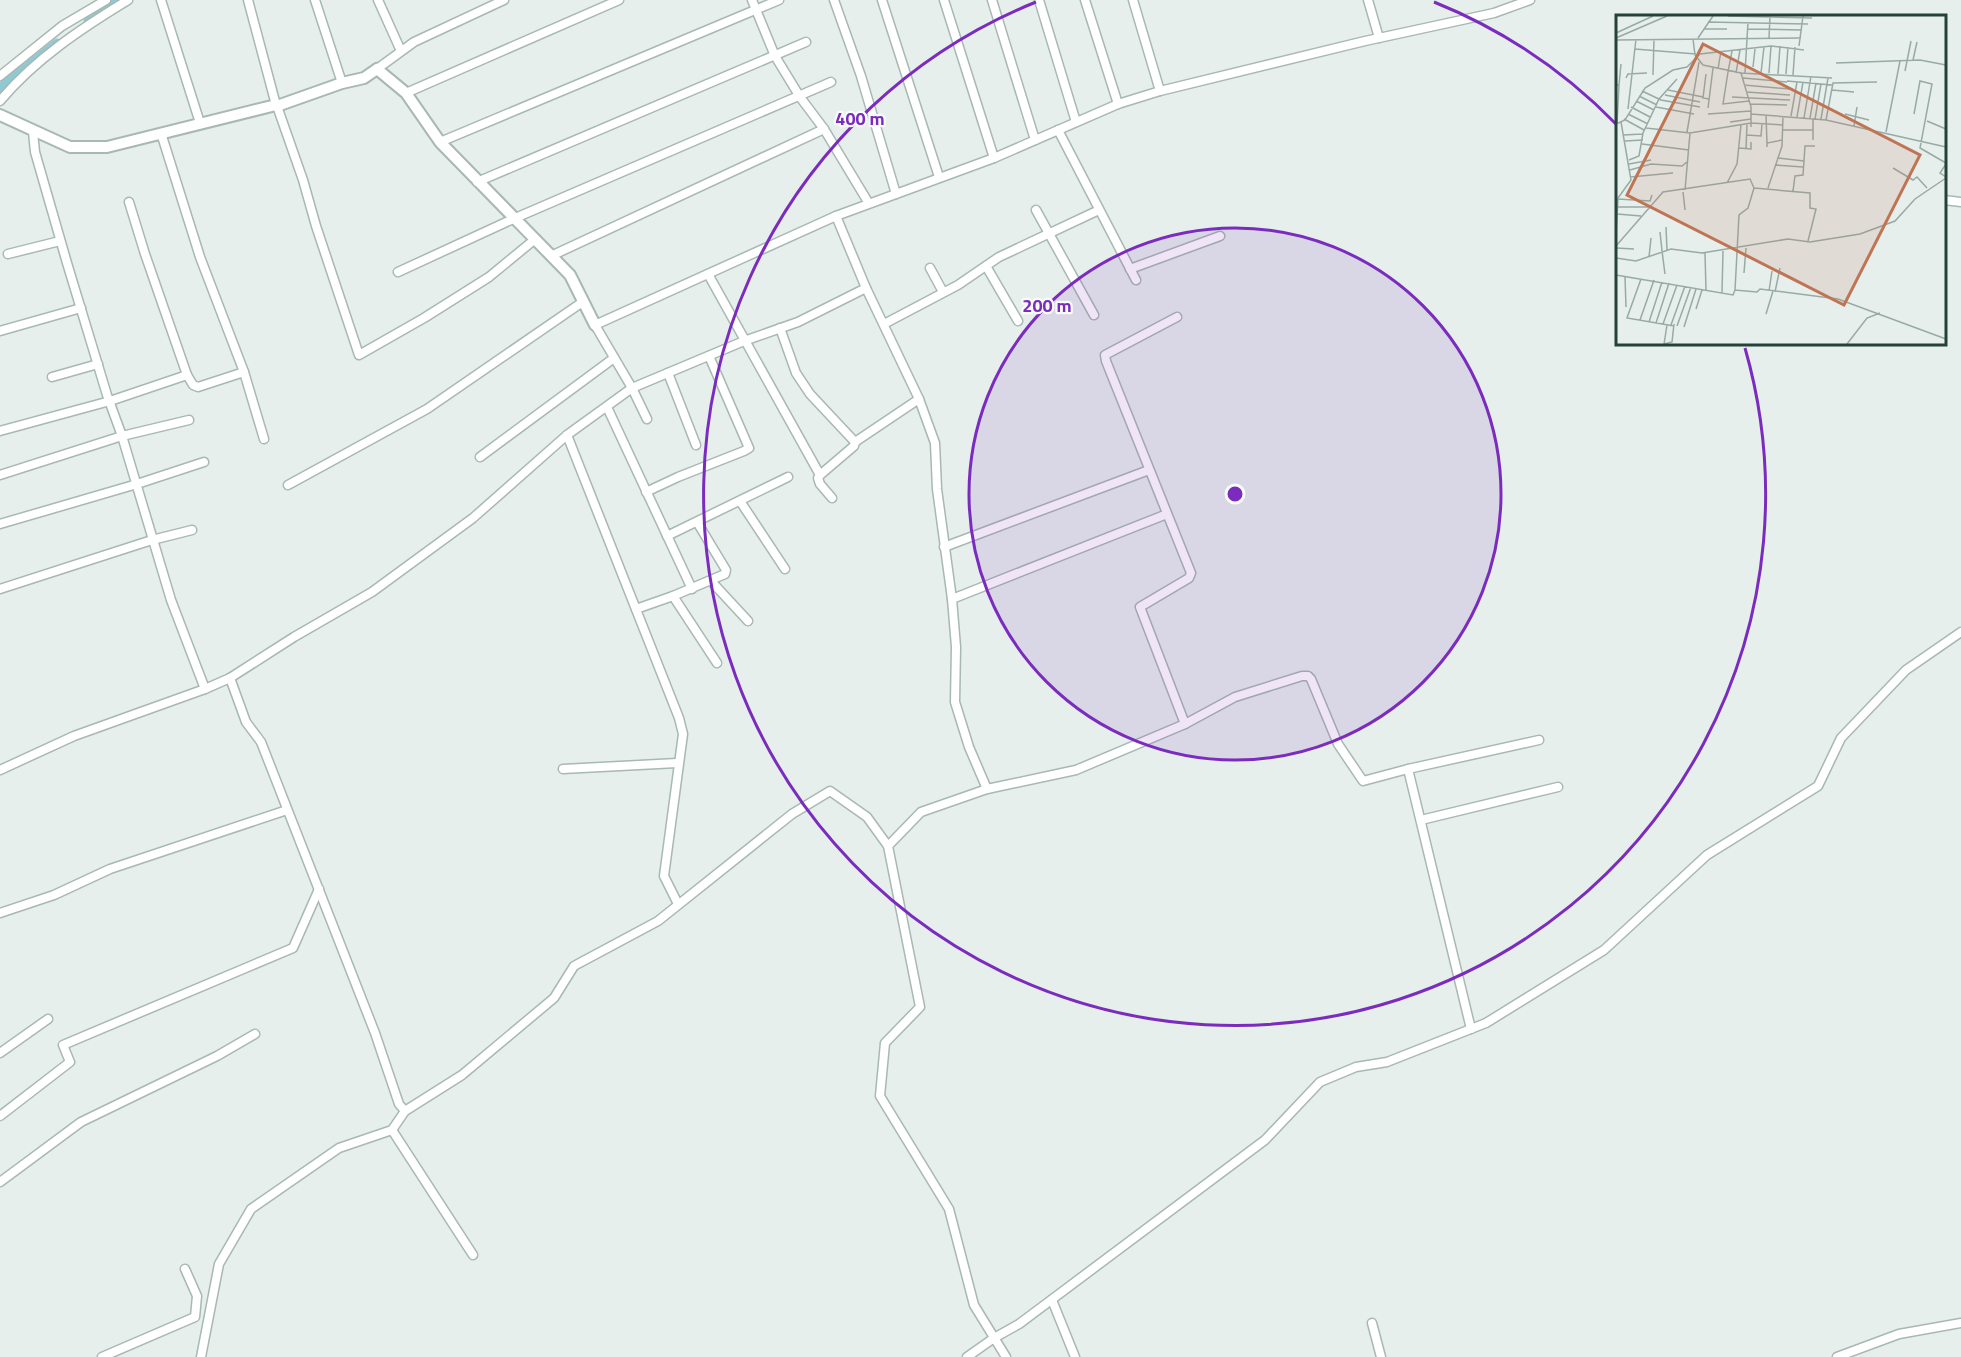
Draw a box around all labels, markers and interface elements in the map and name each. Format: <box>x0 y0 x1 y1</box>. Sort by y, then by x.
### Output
inset map <box>1616 15 1946 345</box>
text: 400 m <box>835 105 885 132</box>
text: 200 m <box>1022 292 1072 319</box>
centre of rings <box>1225 484 1245 504</box>

